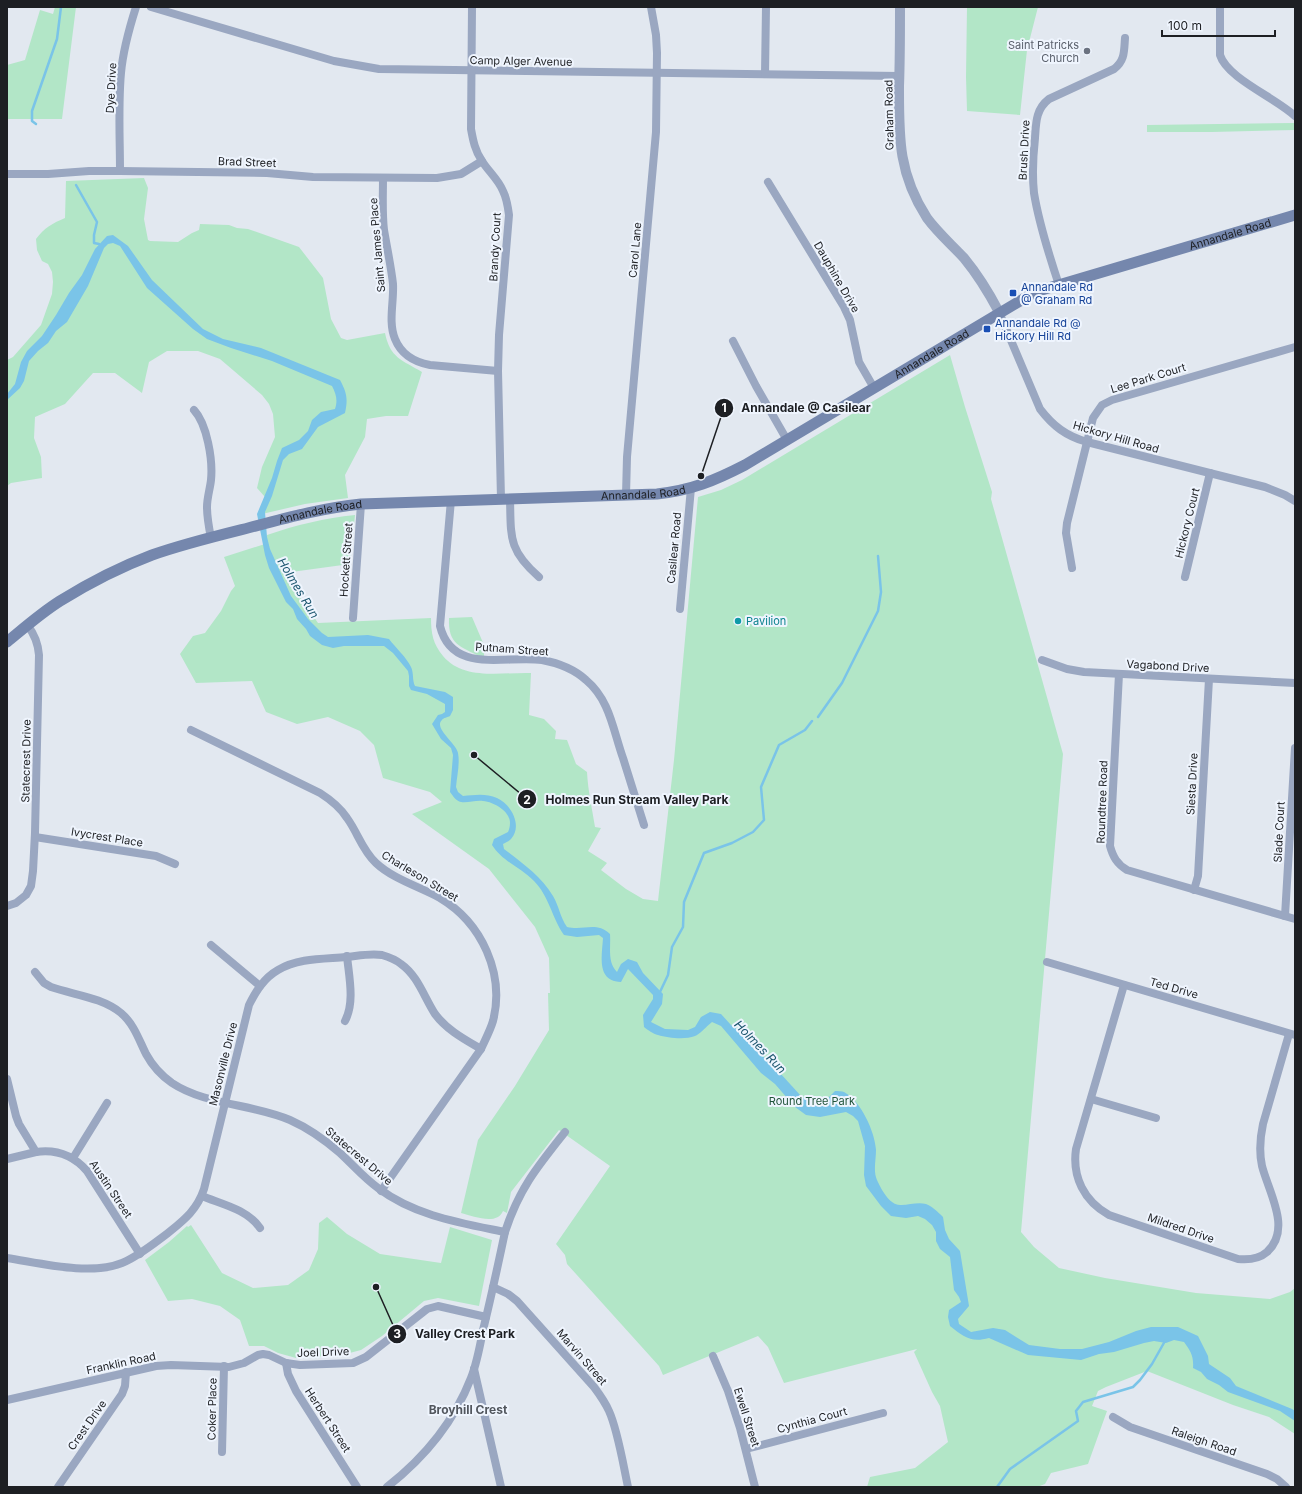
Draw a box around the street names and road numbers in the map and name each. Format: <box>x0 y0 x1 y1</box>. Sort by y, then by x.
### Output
street label: Camp Alger Avenue <box>469 53 573 69</box>
street label: Dye Drive <box>103 62 119 114</box>
street label: Graham Road <box>881 80 897 150</box>
street label: Brush Drive <box>1015 119 1033 181</box>
street label: Brad Street <box>218 154 277 170</box>
street label: Saint James Place <box>366 197 388 293</box>
street label: Brandy Court <box>486 212 504 282</box>
street label: Annandale Road <box>1187 215 1273 253</box>
street label: Carol Lane <box>626 222 644 278</box>
street label: Dauphine Drive <box>811 239 863 315</box>
street label: Annandale Road <box>891 326 972 382</box>
street label: Lee Park Court <box>1109 360 1188 396</box>
street label: Hickory Hill Road <box>1071 418 1161 456</box>
street label: Annandale Road <box>601 482 687 503</box>
street label: Hickory Court <box>1171 486 1203 560</box>
street label: Annandale Road <box>277 497 363 527</box>
street label: Casilear Road <box>664 512 684 584</box>
street label: Hockett Street <box>336 522 356 598</box>
street label: Putnam Street <box>475 639 550 659</box>
street label: Vagabond Drive <box>1126 657 1210 675</box>
street label: Statecrest Drive <box>18 719 34 803</box>
street label: Siesta Drive <box>1183 753 1201 815</box>
street label: Roundtree Road <box>1094 760 1110 844</box>
street label: Slade Court <box>1270 801 1288 863</box>
street label: Ivycrest Place <box>70 824 144 850</box>
street label: Charleson Street <box>379 848 461 905</box>
street label: Ted Drive <box>1148 974 1200 1002</box>
street label: Masonville Drive <box>206 1021 240 1107</box>
street label: Statecrest Drive <box>323 1124 395 1188</box>
street label: Austin Street <box>87 1157 136 1221</box>
street label: Mildred Drive <box>1146 1210 1216 1246</box>
street label: Marvin Street <box>554 1326 610 1388</box>
street label: Joel Drive <box>297 1344 349 1360</box>
street label: Franklin Road <box>85 1349 157 1377</box>
street label: Coker Place <box>204 1378 220 1440</box>
street label: Herbert Street <box>302 1385 354 1455</box>
street label: Ewell Street <box>731 1386 763 1449</box>
street label: Crest Drive <box>65 1397 109 1453</box>
street label: Cynthia Court <box>776 1404 849 1436</box>
street label: Raleigh Road <box>1170 1423 1238 1459</box>

